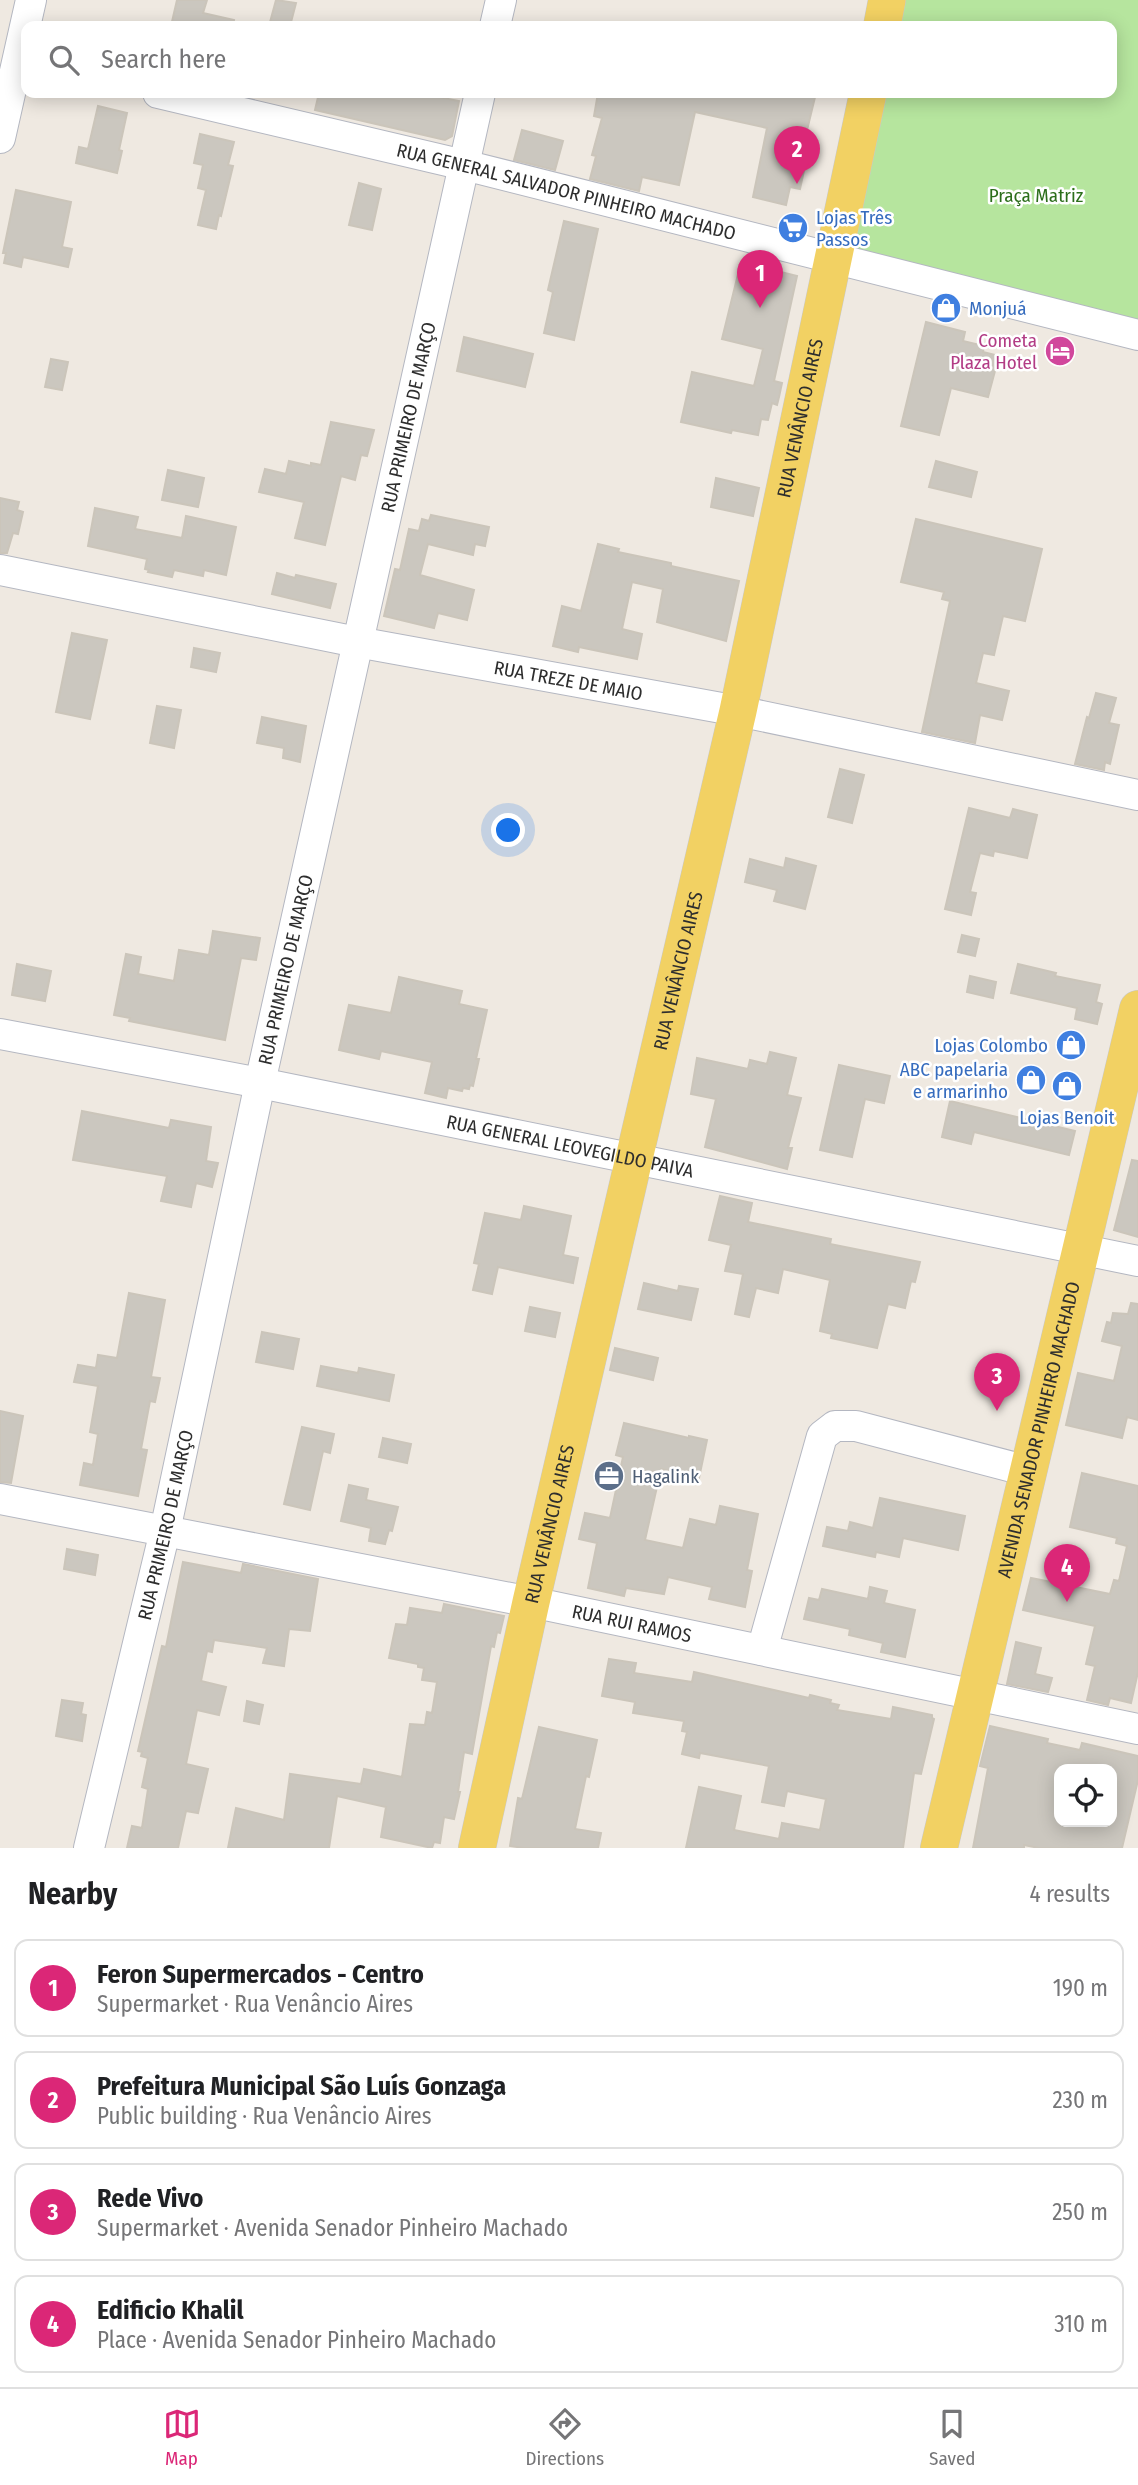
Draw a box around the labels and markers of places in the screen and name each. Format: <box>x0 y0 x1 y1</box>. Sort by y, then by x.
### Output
pin: 2 <box>774 126 820 184</box>
place label: Lojas Três Passos <box>816 206 892 251</box>
supermarket icon: Lojas Três Passos <box>776 211 810 245</box>
pin: 1 <box>737 250 783 308</box>
shop icon: Monjuá <box>929 291 963 325</box>
place label: Monjuá <box>969 297 1027 320</box>
place label: Cometa Plaza Hotel <box>950 329 1037 374</box>
hotel icon: Cometa Plaza Hotel <box>1043 334 1077 368</box>
shop icon: Lojas Colombo <box>1054 1028 1088 1062</box>
place label: Lojas Colombo <box>935 1034 1048 1057</box>
place label: ABC papelaria e armarinho <box>900 1058 1008 1103</box>
shop icon: ABC papelaria e armarinho <box>1014 1063 1048 1097</box>
shop icon: Lojas Benoit <box>1050 1069 1084 1103</box>
place label: Lojas Benoit <box>1019 1106 1115 1129</box>
pin: 3 <box>974 1353 1020 1411</box>
office icon: Hagalink <box>592 1459 626 1493</box>
place label: Hagalink <box>632 1465 699 1488</box>
pin: 4 <box>1044 1544 1090 1602</box>

